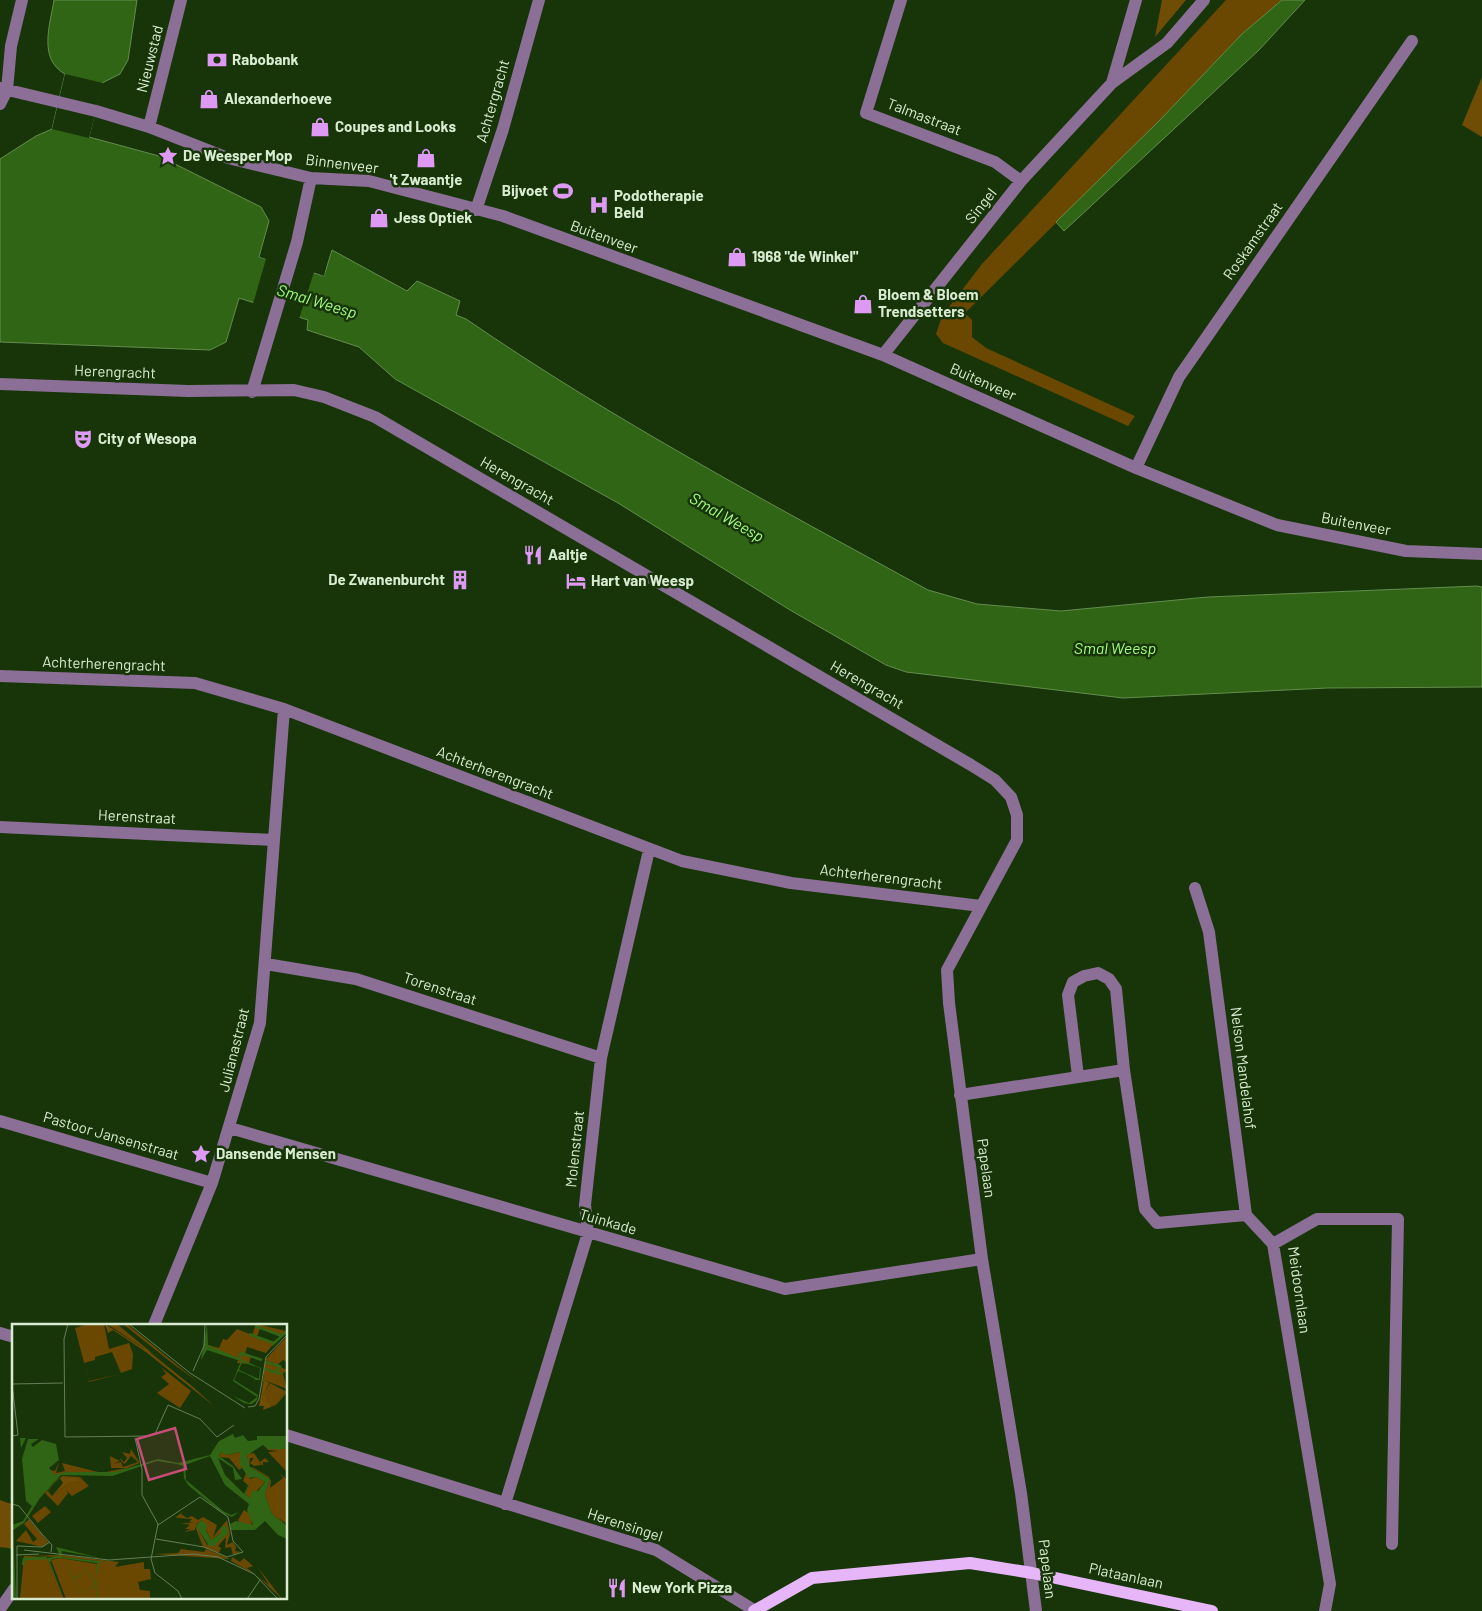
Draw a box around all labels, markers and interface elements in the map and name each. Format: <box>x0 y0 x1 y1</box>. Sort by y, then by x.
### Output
street label: Nieuwstad <box>132 23 166 94</box>
bank icon: Rabobank <box>206 49 228 71</box>
place label: Rabobank <box>232 50 299 68</box>
street label: Achtergracht <box>472 57 513 144</box>
shop icon: Alexanderhoeve <box>198 88 220 110</box>
place label: Alexanderhoeve <box>224 89 332 107</box>
street label: Talmastraat <box>885 94 964 139</box>
shop icon: Coupes and Looks <box>309 116 331 138</box>
place label: Coupes and Looks <box>335 117 456 135</box>
place icon: De Weesper Mop <box>157 145 179 167</box>
place label: De Weesper Mop <box>183 146 293 164</box>
shop icon: 't Zwaantje <box>415 147 437 169</box>
street label: Binnenveer <box>305 150 380 176</box>
place label: 't Zwaantje <box>390 170 462 188</box>
sports icon: Bijvoet <box>552 180 574 202</box>
place label: Bijvoet <box>502 181 548 199</box>
street label: Singel <box>961 184 1000 227</box>
place label: Podotherapie Beld <box>614 186 704 221</box>
hospital icon: Podotherapie Beld <box>588 194 610 216</box>
street label: Roskamstraat <box>1219 198 1286 283</box>
shop icon: Jess Optiek <box>368 207 390 229</box>
place label: Jess Optiek <box>394 208 472 226</box>
street label: Buitenveer <box>568 216 641 257</box>
shop icon: 1968 "de Winkel" <box>726 246 748 268</box>
place label: 1968 "de Winkel" <box>752 247 859 265</box>
water label: Smal Weesp <box>275 279 359 322</box>
place label: Bloem & Bloem Trendsetters <box>878 285 979 320</box>
shop icon: Bloem & Bloem Trendsetters <box>852 293 874 315</box>
street label: Buitenveer <box>948 359 1020 404</box>
street label: Herengracht <box>74 361 156 381</box>
theatre icon: City of Wesopa <box>72 428 94 450</box>
place label: City of Wesopa <box>98 429 197 447</box>
street label: Herengracht <box>478 452 557 508</box>
water label: Smal Weesp <box>687 488 768 545</box>
street label: Buitenveer <box>1320 507 1393 539</box>
restaurant icon: Aaltje <box>522 544 544 566</box>
place label: Aaltje <box>548 545 587 563</box>
building icon: De Zwanenburcht <box>449 569 471 591</box>
place label: De Zwanenburcht <box>328 570 445 588</box>
hotel icon: Hart van Weesp <box>565 570 587 592</box>
place label: Hart van Weesp <box>591 571 694 589</box>
water label: Smal Weesp <box>1074 638 1156 657</box>
street label: Achterherengracht <box>42 652 166 674</box>
street label: Herengracht <box>828 656 907 712</box>
street label: Achterherengracht <box>435 742 556 803</box>
street label: Herenstraat <box>98 805 177 827</box>
street label: Achterherengracht <box>819 860 943 892</box>
street label: Torenstraat <box>401 968 479 1008</box>
street label: Julianastraat <box>214 1006 252 1094</box>
street label: Nelson Mandelahof <box>1228 1006 1260 1130</box>
street label: Pastoor Jansenstraat <box>41 1107 181 1163</box>
street label: Molenstraat <box>561 1110 587 1188</box>
street label: Papelaan <box>974 1137 1000 1199</box>
place icon: Dansende Mensen <box>190 1143 212 1165</box>
place label: Dansende Mensen <box>216 1144 336 1162</box>
street label: Tuinkade <box>577 1204 639 1238</box>
street label: Meidoornlaan <box>1285 1245 1315 1334</box>
inset map <box>12 1324 288 1598</box>
street label: Herensingel <box>585 1503 665 1545</box>
street label: Papelaan <box>1035 1538 1061 1600</box>
street label: Plataanlaan <box>1087 1558 1165 1592</box>
restaurant icon: New York Pizza <box>606 1577 628 1599</box>
place label: New York Pizza <box>632 1578 732 1596</box>

